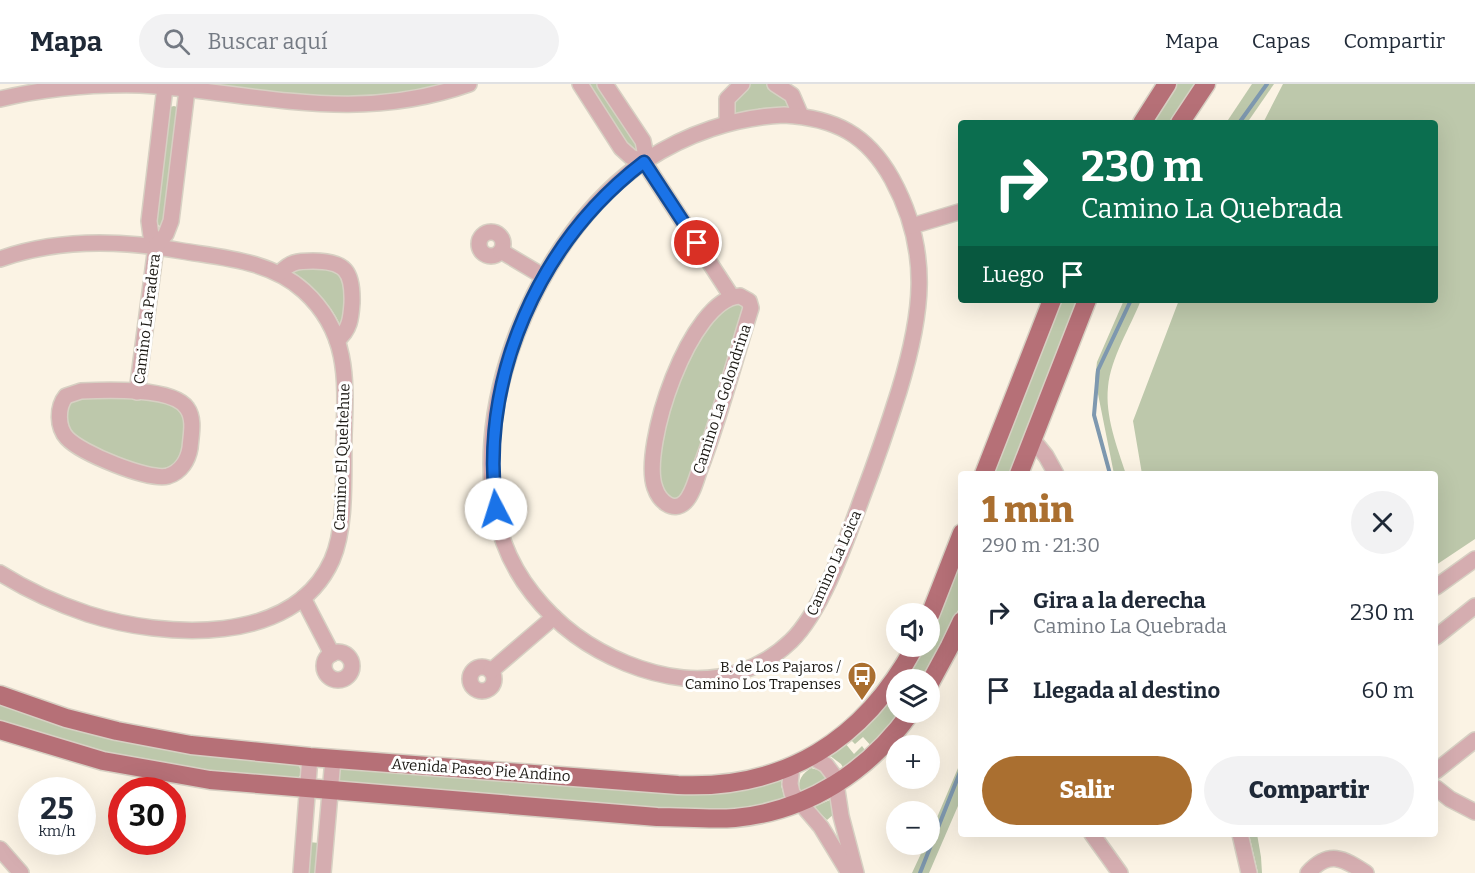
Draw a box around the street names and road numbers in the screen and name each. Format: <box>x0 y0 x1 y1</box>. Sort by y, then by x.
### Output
street label: Camino La Pradera <box>130 253 164 385</box>
street label: Camino La Golondrina <box>689 322 755 476</box>
street label: Camino El Queltehue <box>330 383 354 531</box>
street label: Camino La Loica <box>803 507 865 619</box>
street label: Avenida Paseo Pie Andino <box>391 755 571 785</box>

